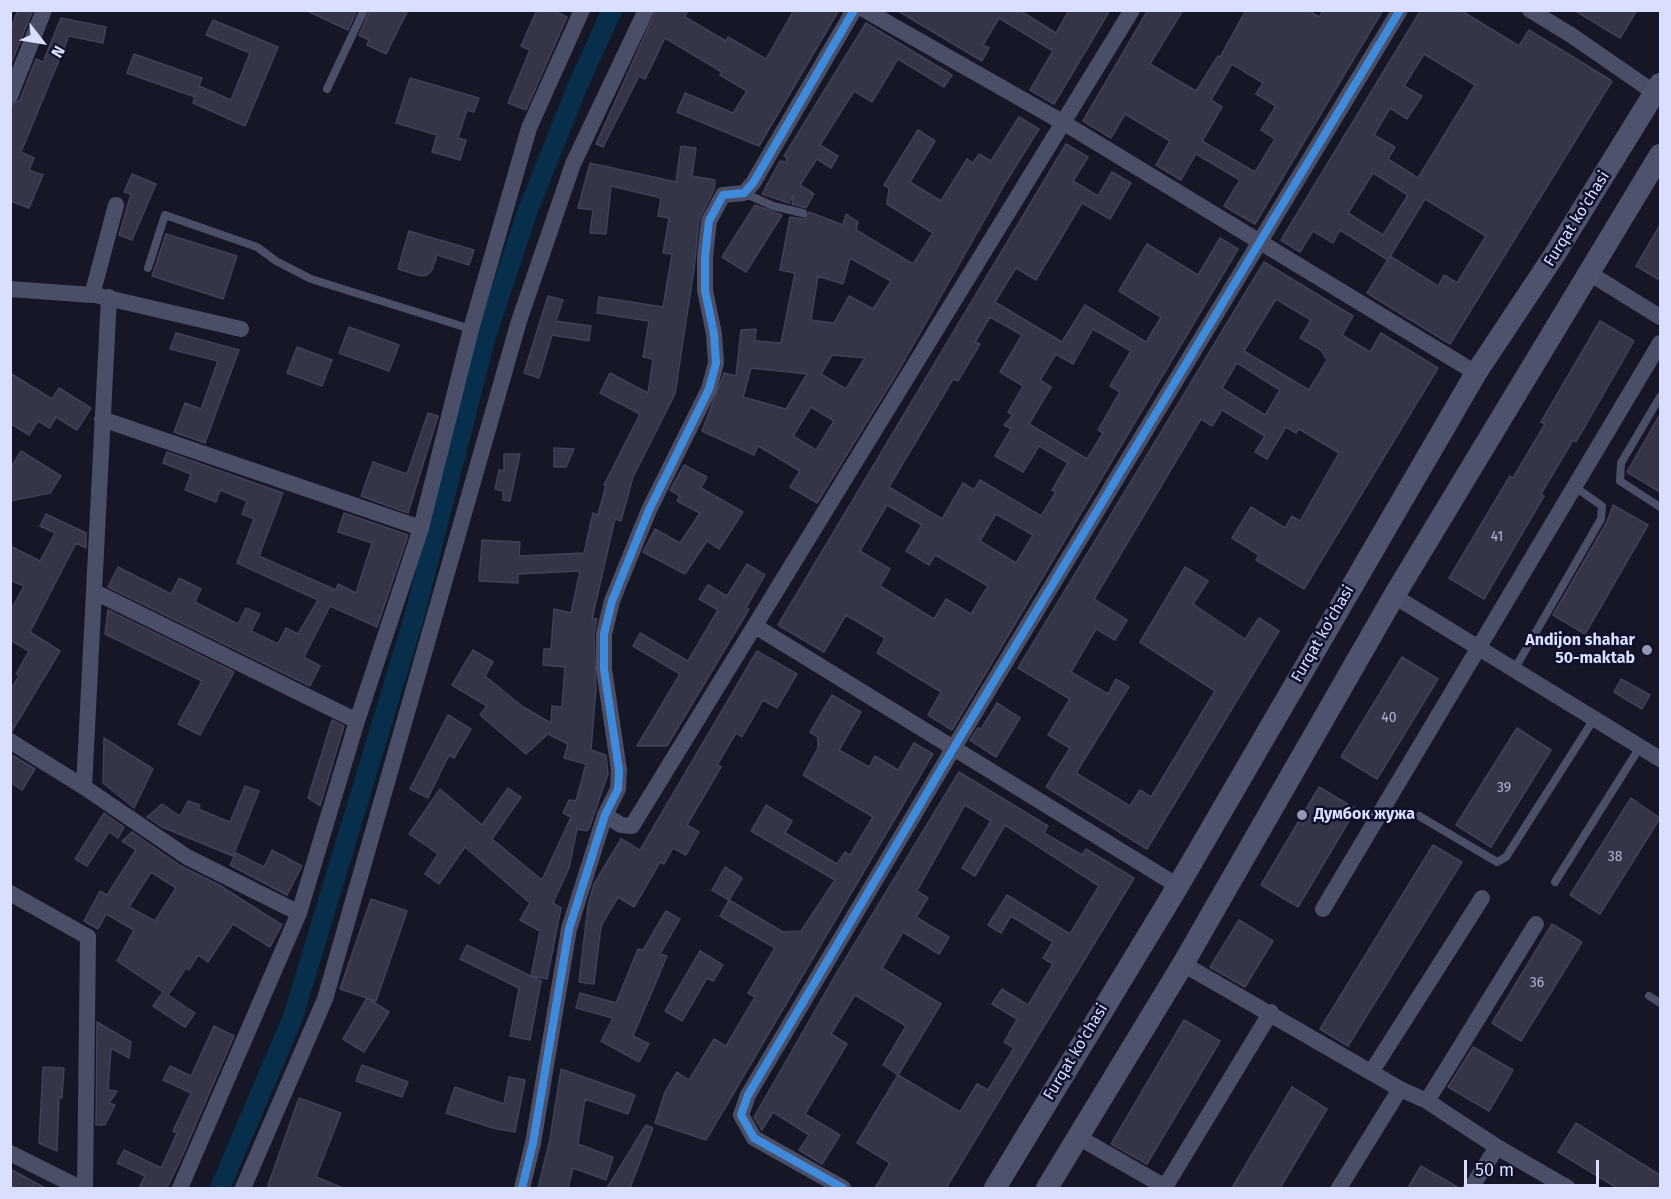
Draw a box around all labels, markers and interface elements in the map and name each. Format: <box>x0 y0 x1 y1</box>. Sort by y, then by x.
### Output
north arrow <box>12 12 72 72</box>
text: N <box>47 42 69 61</box>
street label: Furqat ko'chasi <box>1540 168 1614 270</box>
house number: 41 <box>1491 529 1503 545</box>
street label: Furqat ko'chasi <box>1288 582 1358 686</box>
place label: Andijon shahar 50-maktab <box>1525 631 1635 669</box>
marker: Andijon shahar 50-maktab <box>1640 643 1654 657</box>
house number: 40 <box>1381 710 1397 726</box>
house number: 39 <box>1497 780 1511 796</box>
place label: Думбок жужа <box>1314 805 1415 825</box>
marker: Думбок жужа <box>1295 808 1309 822</box>
house number: 38 <box>1608 849 1622 865</box>
house number: 36 <box>1530 975 1544 991</box>
street label: Furqat ko'chasi <box>1040 1000 1112 1104</box>
scale bar <box>1467 1148 1602 1186</box>
text: 50 m <box>1475 1159 1514 1181</box>

